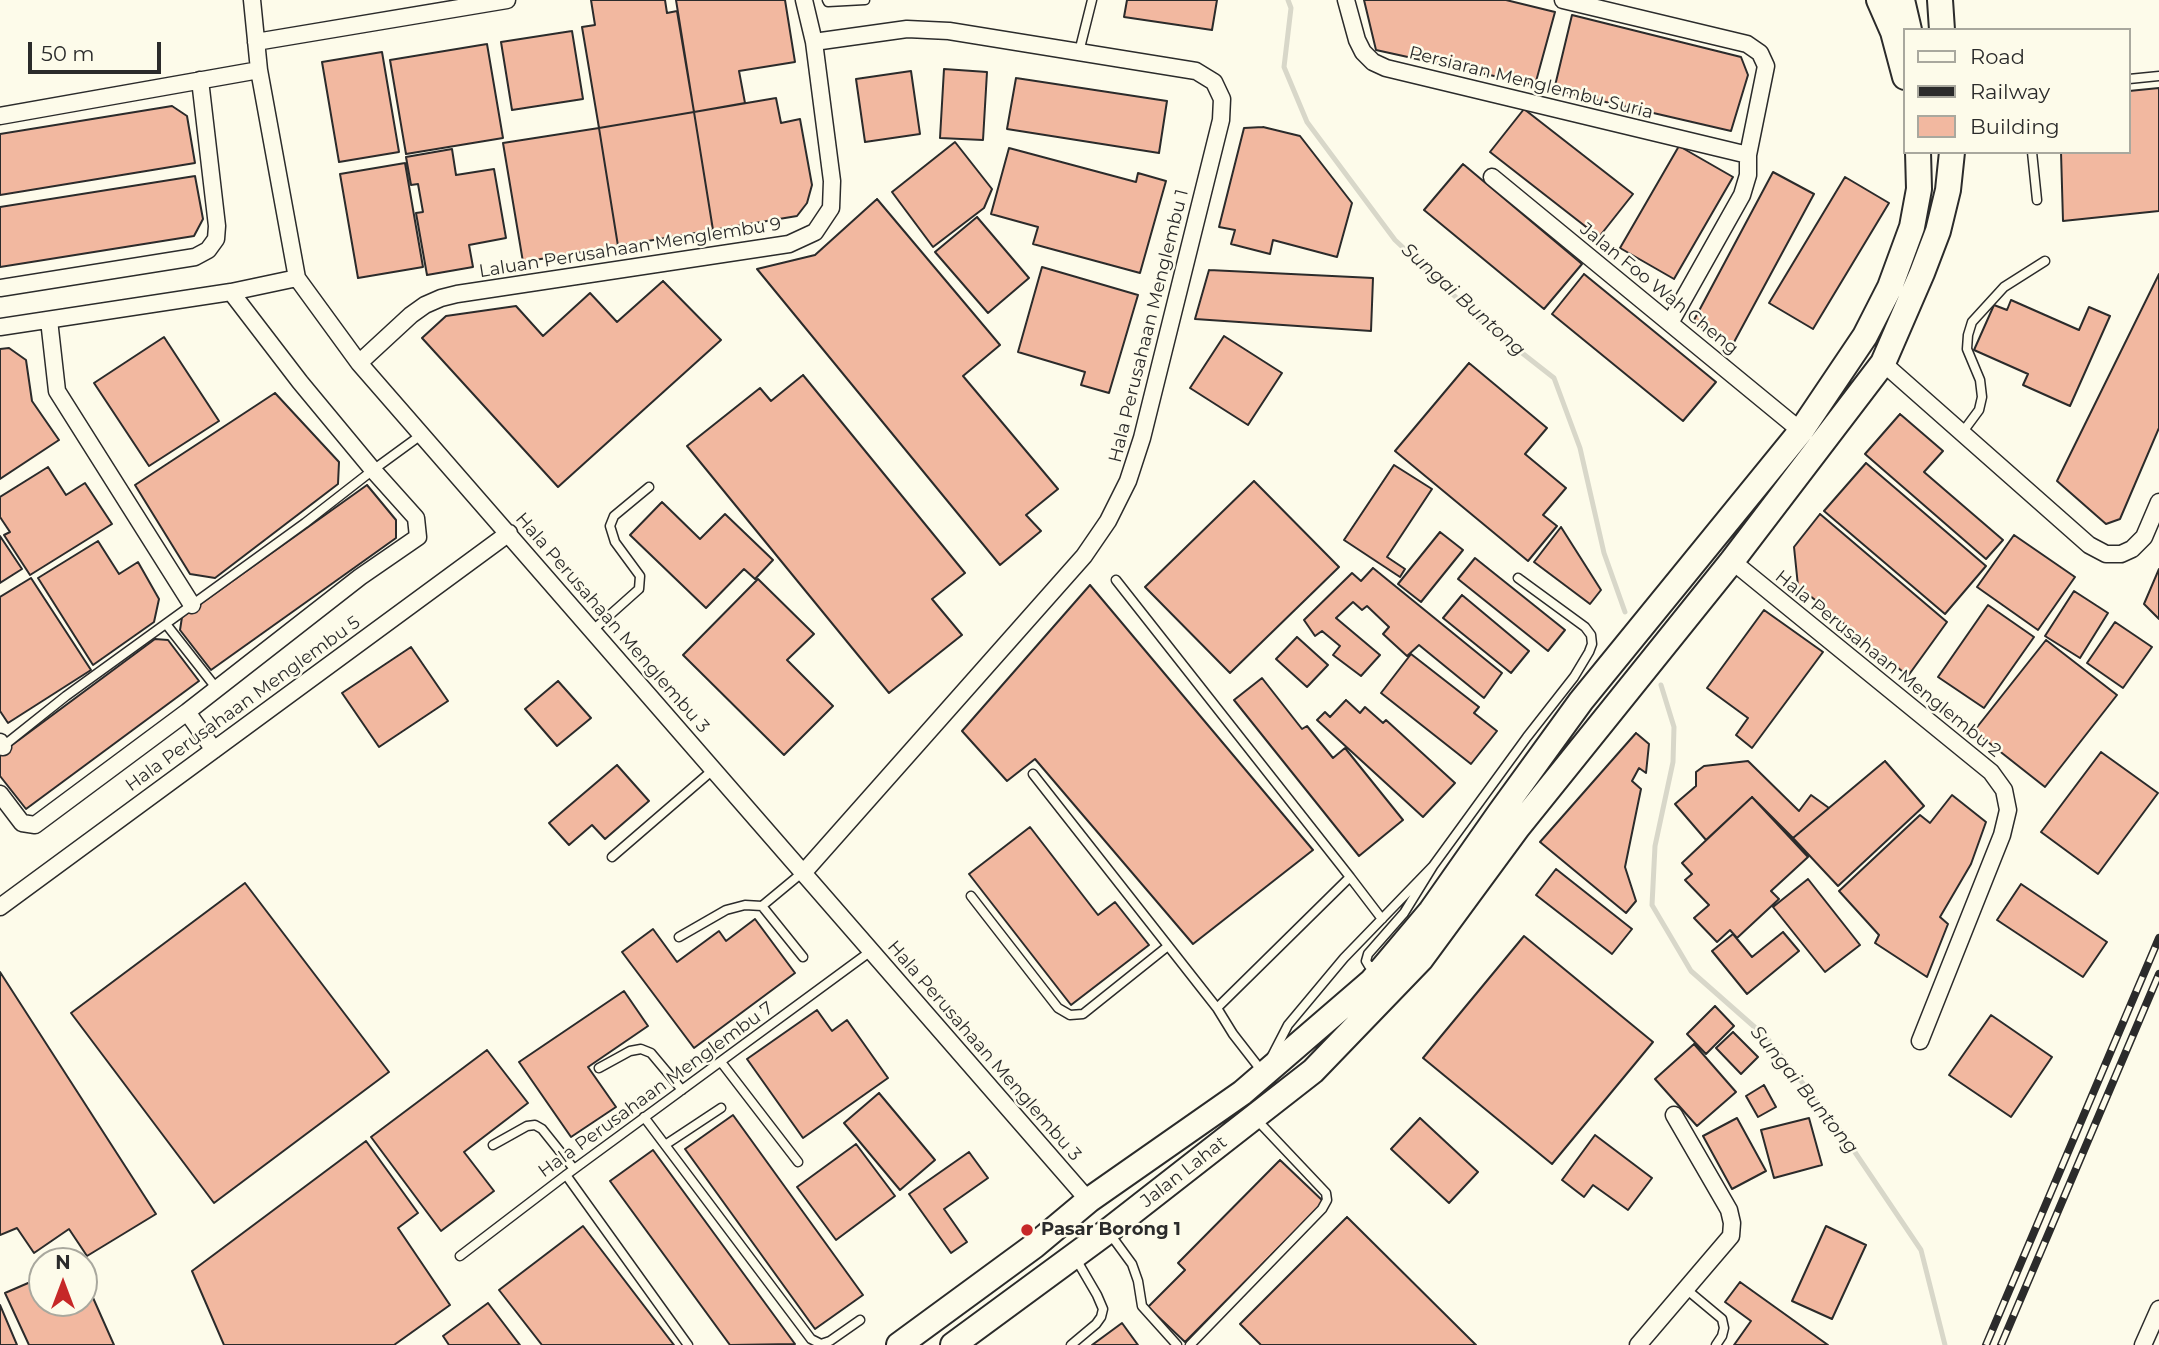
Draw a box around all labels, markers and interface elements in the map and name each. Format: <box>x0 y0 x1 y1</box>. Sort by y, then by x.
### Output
scale bar <box>32 28 164 72</box>
legend <box>1904 28 2131 154</box>
text: 50 m <box>41 41 95 66</box>
street label: Persiaran Menglembu Suria <box>1407 42 1655 124</box>
text: Road <box>1970 44 2025 69</box>
text: Railway <box>1970 79 2050 104</box>
text: Building <box>1970 114 2060 139</box>
street label: Hala Perusahaan Menglembu 1 <box>1105 187 1193 465</box>
street label: Laluan Perusahaan Menglembu 9 <box>477 213 783 283</box>
street label: Jalan Foo Wah Cheng <box>1576 219 1742 359</box>
water label: Sungai Buntong <box>1397 239 1529 361</box>
street label: Hala Perusahaan Menglembu 3 <box>511 509 713 737</box>
street label: Hala Perusahaan Menglembu 2 <box>1771 566 2005 762</box>
street label: Hala Perusahaan Menglembu 5 <box>122 612 364 796</box>
street label: Hala Perusahaan Menglembu 3 <box>883 937 1085 1165</box>
street label: Hala Perusahaan Menglembu 7 <box>534 998 778 1182</box>
water label: Sungai Buntong <box>1745 1021 1863 1159</box>
street label: Jalan Lahat <box>1137 1132 1231 1212</box>
place label: Pasar Borong 1 <box>1041 1219 1181 1241</box>
marker: Pasar Borong 1 <box>1019 1222 1035 1238</box>
north arrow <box>28 1247 98 1317</box>
text: N <box>55 1251 71 1274</box>

